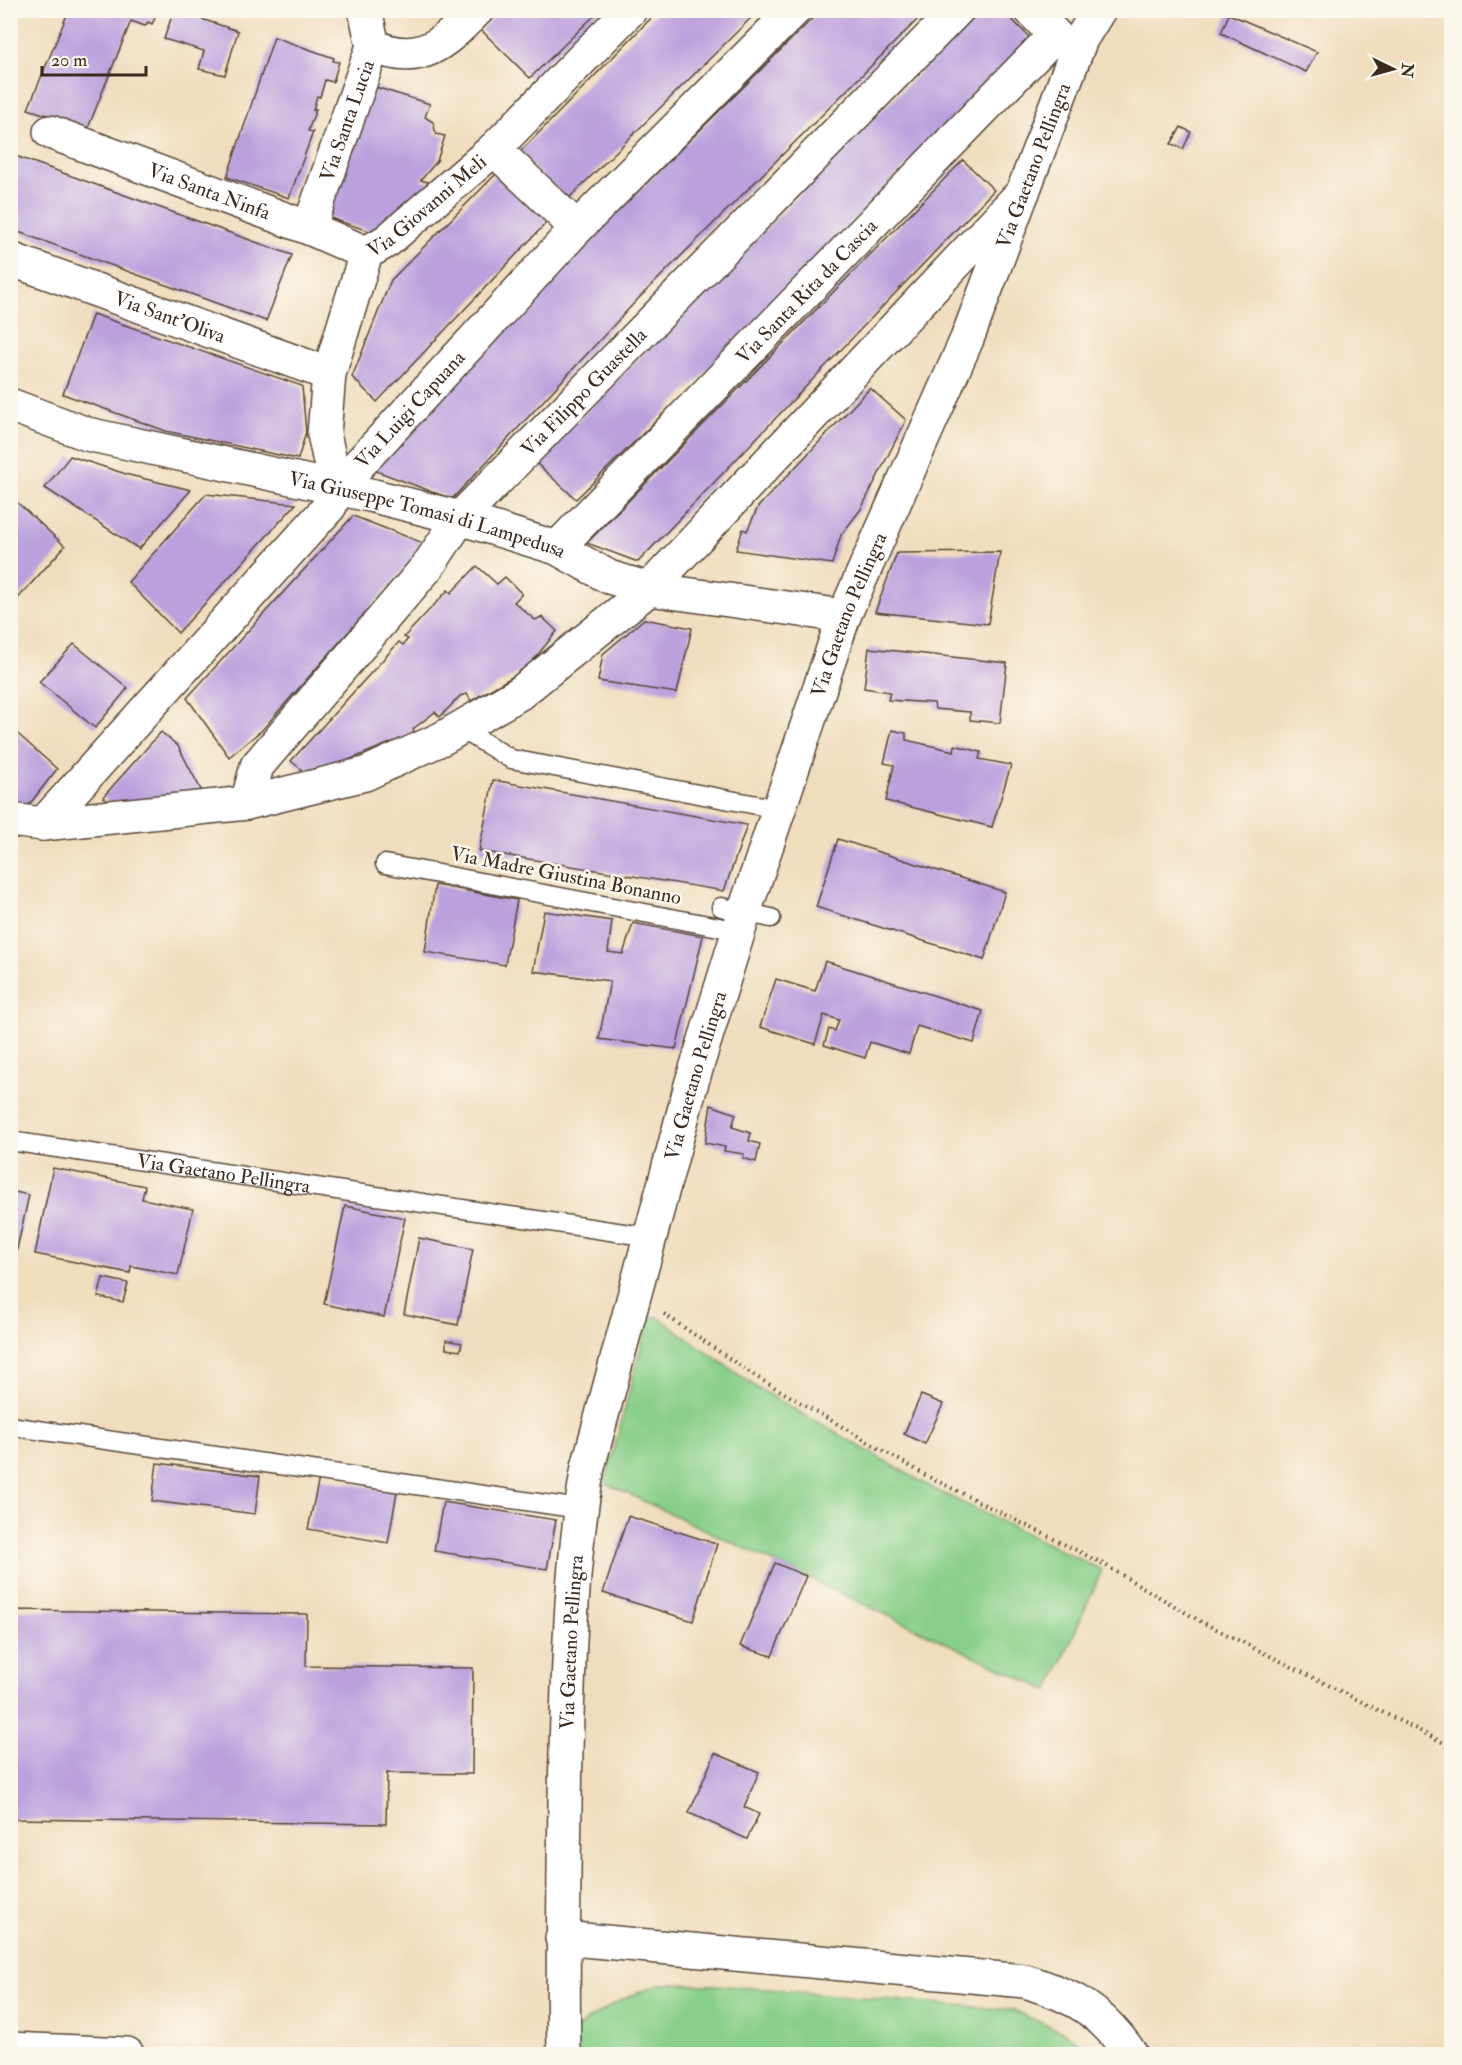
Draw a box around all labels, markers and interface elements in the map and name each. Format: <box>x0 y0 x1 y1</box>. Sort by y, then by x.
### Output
scale bar <box>42 39 146 77</box>
north arrow <box>1363 39 1423 99</box>
text: 20 m <box>51 49 87 72</box>
street label: Via Santa Lucia <box>314 56 380 185</box>
text: N <box>1396 61 1418 79</box>
street label: Via Gaetano Pellingra <box>991 79 1077 252</box>
street label: Via Giovanni Meli <box>363 149 492 263</box>
street label: Via Santa Ninfa <box>145 158 275 226</box>
street label: Via Santa Rita da Cascia <box>731 213 883 369</box>
street label: Via Sant'Oliva <box>111 286 229 349</box>
street label: Via Filippo Guastella <box>516 322 653 461</box>
street label: Via Luigi Capuana <box>350 345 471 474</box>
street label: Via Giuseppe Tomasi di Lampedusa <box>286 466 571 564</box>
street label: Via Gaetano Pellingra <box>806 528 893 700</box>
street label: Via Madre Giustina Bonanno <box>448 841 683 910</box>
street label: Via Gaetano Pellingra <box>659 987 733 1163</box>
street label: Via Gaetano Pellingra <box>135 1148 313 1199</box>
street label: Via Gaetano Pellingra <box>555 1553 589 1730</box>

